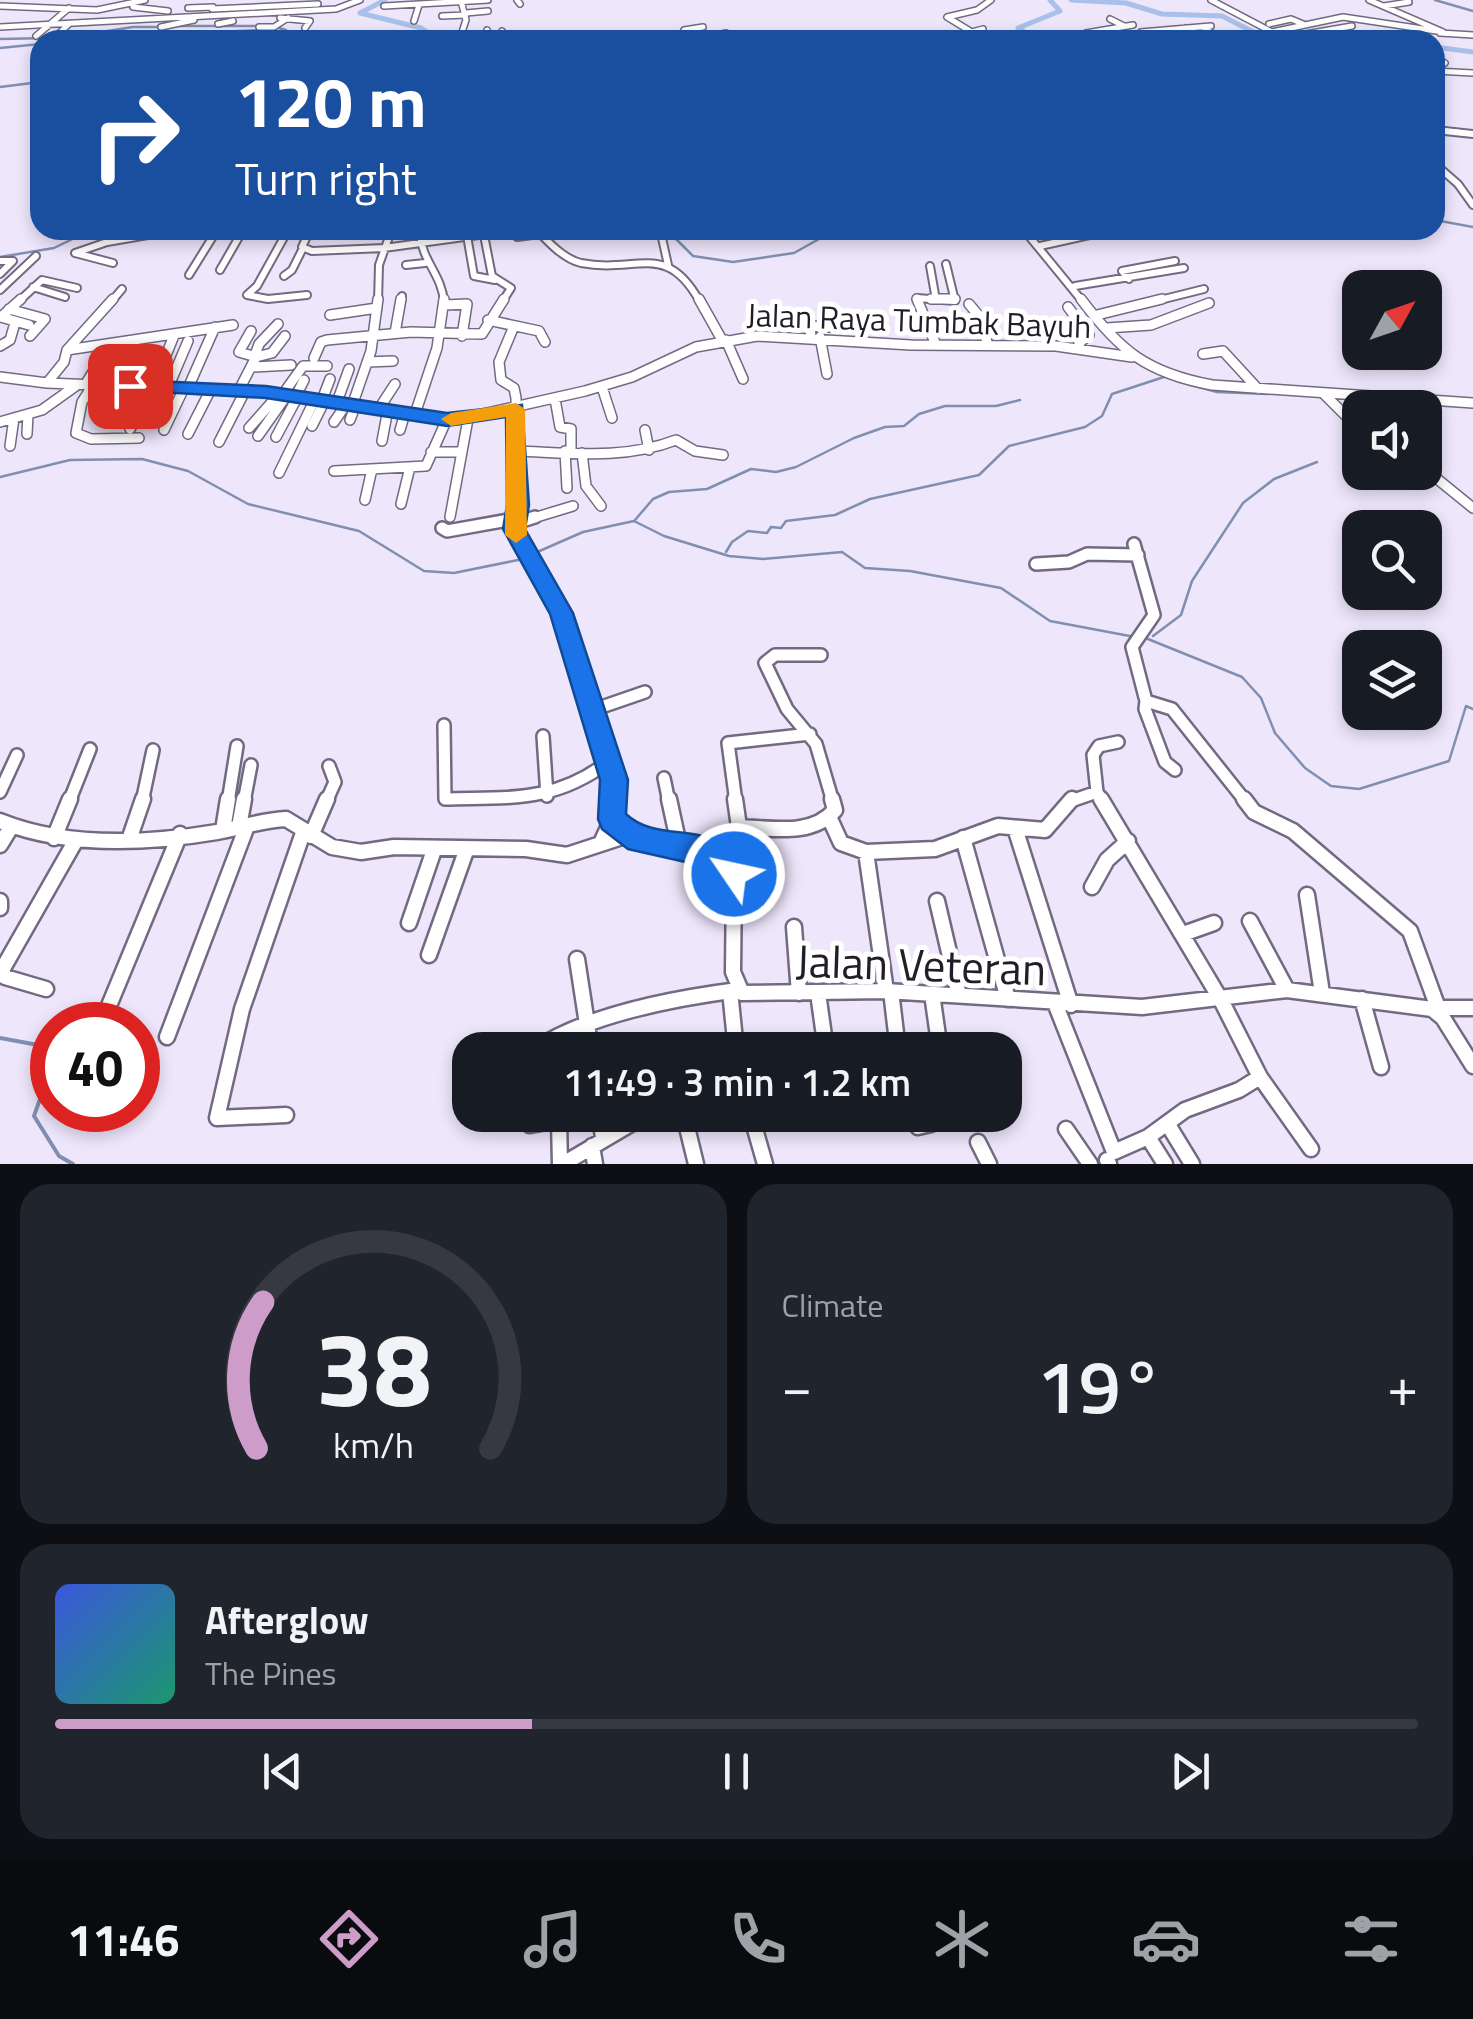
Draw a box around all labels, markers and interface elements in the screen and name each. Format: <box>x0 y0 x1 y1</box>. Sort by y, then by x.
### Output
text: 120 m <box>235 48 427 154</box>
icon: right <box>70 70 200 200</box>
text: Turn right <box>235 144 417 212</box>
north arrow <box>1342 270 1442 370</box>
map controls <box>1342 270 1442 730</box>
street label: Jalan Raya Tumbak Bayuh <box>746 290 1092 350</box>
pin <box>88 344 173 429</box>
icon: arrive <box>103 359 158 414</box>
button: sound <box>1342 390 1442 490</box>
button: search <box>1342 510 1442 610</box>
button: layers <box>1342 630 1442 730</box>
position arrow <box>682 822 786 926</box>
street label: Jalan Veteran <box>795 926 1047 1002</box>
speed limit sign: 40 <box>30 1002 160 1132</box>
text: 11:49 · 3 min · 1.2 km <box>563 1053 911 1111</box>
text: Climate <box>782 1281 883 1329</box>
text: 38 <box>315 1288 431 1446</box>
text: 19° <box>1037 1328 1163 1442</box>
text: − <box>782 1344 812 1427</box>
text: + <box>1387 1344 1418 1427</box>
text: km/h <box>333 1417 414 1472</box>
text: Afterglow <box>205 1591 369 1649</box>
text: The Pines <box>205 1649 336 1697</box>
icon: previous <box>255 1744 310 1799</box>
icon: pause <box>709 1744 764 1799</box>
icon: next <box>1163 1744 1218 1799</box>
icon: directions <box>314 1904 384 1974</box>
icon: music <box>518 1904 588 1974</box>
icon: phone <box>723 1904 793 1974</box>
icon: climate <box>927 1904 997 1974</box>
icon: car <box>1131 1904 1201 1974</box>
icon: filters <box>1336 1904 1406 1974</box>
text: 11:46 <box>67 1905 180 1973</box>

